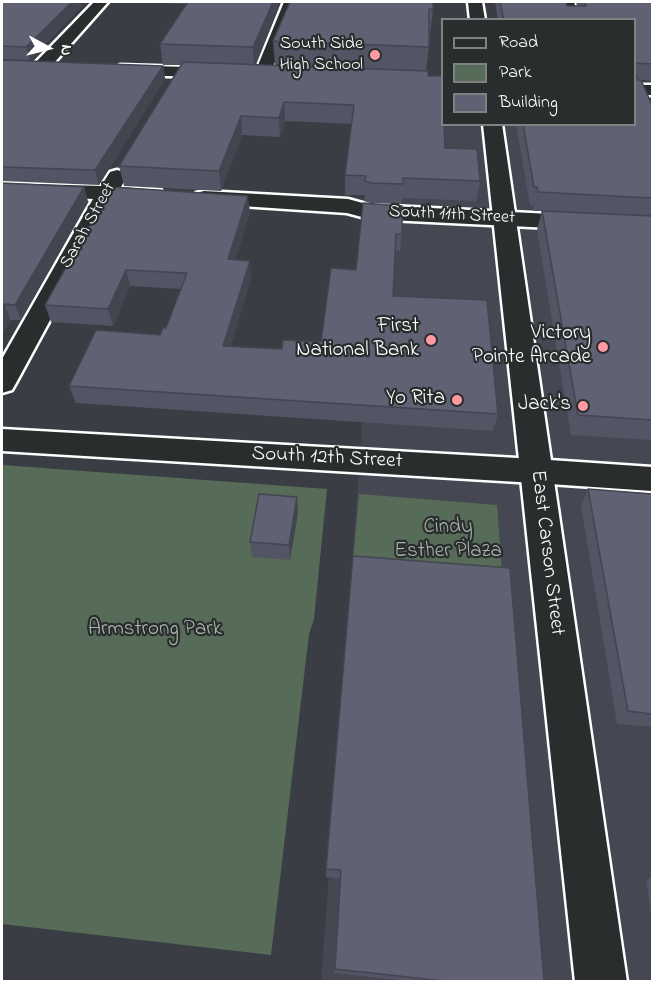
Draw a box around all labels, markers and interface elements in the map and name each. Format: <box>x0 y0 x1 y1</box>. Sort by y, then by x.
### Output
north arrow <box>18 18 78 78</box>
legend <box>441 18 636 126</box>
text: Road <box>499 30 538 56</box>
place label: South Side High School <box>280 34 363 76</box>
text: N <box>53 43 78 57</box>
marker: South Side High School <box>368 48 382 62</box>
text: Park <box>499 60 532 86</box>
text: Building <box>499 90 558 116</box>
street label: Sarah Street <box>57 179 121 273</box>
street label: South 11th Street <box>388 202 516 230</box>
place label: First National Bank <box>296 315 419 365</box>
place label: Victory Pointe Arcade <box>472 322 591 372</box>
marker: First National Bank <box>424 333 438 347</box>
marker: Victory Pointe Arcade <box>596 340 610 354</box>
place label: Yo Rita <box>386 387 445 413</box>
marker: Yo Rita <box>450 393 464 407</box>
place label: Jack's <box>518 393 571 419</box>
marker: Jack's <box>576 399 590 413</box>
street label: South 12th Street <box>251 442 403 476</box>
street label: East Carson Street <box>523 469 569 637</box>
park label: Cindy Esther Plaza <box>394 516 502 566</box>
park label: Armstrong Park <box>88 618 222 644</box>

